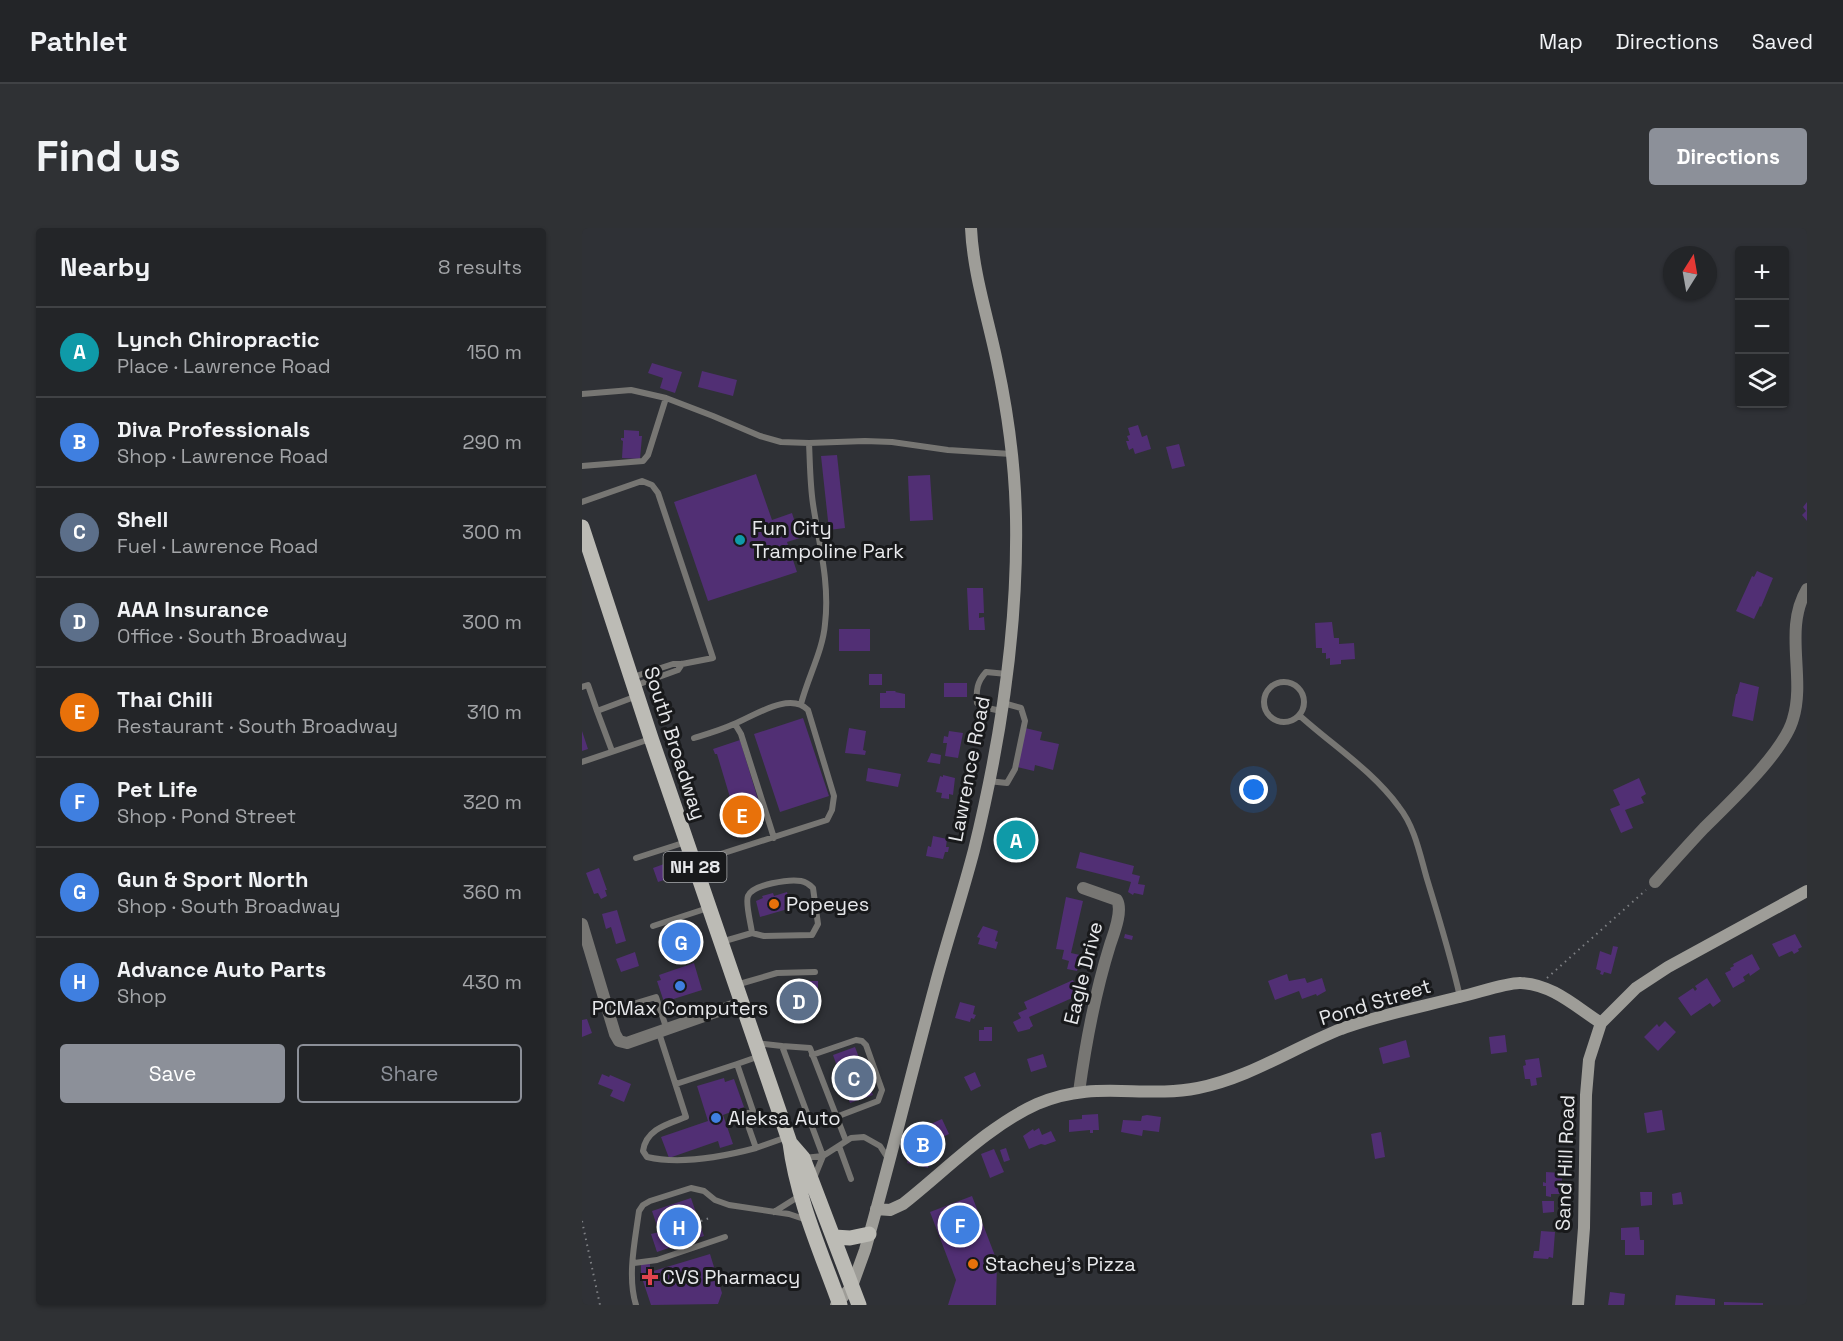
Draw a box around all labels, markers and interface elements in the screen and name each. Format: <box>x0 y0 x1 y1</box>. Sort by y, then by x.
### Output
text: Pathlet <box>30 23 128 59</box>
text: Map <box>1539 28 1583 55</box>
text: Directions <box>1616 28 1719 55</box>
text: Saved <box>1752 28 1813 55</box>
button: Directions <box>1649 128 1807 185</box>
text: Find us <box>36 130 181 183</box>
north arrow <box>1663 246 1717 300</box>
map controls <box>1735 246 1789 408</box>
button: + <box>1735 246 1789 300</box>
text: Nearby <box>60 250 150 284</box>
text: 8 results <box>438 254 522 280</box>
button: − <box>1735 300 1789 354</box>
text: Lynch Chiropractic <box>117 325 320 353</box>
text: A <box>73 339 86 365</box>
text: 150 m <box>467 339 522 365</box>
text: Place · Lawrence Road <box>117 353 331 379</box>
button: layers <box>1735 354 1789 408</box>
text: Diva Professionals <box>117 415 310 443</box>
text: B <box>73 429 86 455</box>
text: 290 m <box>463 429 522 455</box>
text: Shop · Lawrence Road <box>117 443 328 469</box>
text: Shell <box>117 505 168 533</box>
place label: Fun City Trampoline Park <box>752 515 904 564</box>
text: C <box>73 519 86 545</box>
text: 300 m <box>462 519 522 545</box>
text: Fuel · Lawrence Road <box>117 533 318 559</box>
marker: Fun City Trampoline Park <box>733 533 747 547</box>
text: AAA Insurance <box>117 595 269 623</box>
text: D <box>73 609 86 635</box>
text: 300 m <box>462 609 522 635</box>
text: Office · South Broadway <box>117 623 348 649</box>
street label: South Broadway <box>638 663 712 823</box>
text: Thai Chili <box>117 685 213 713</box>
street label: Lawrence Road <box>942 694 996 844</box>
text: E <box>74 699 85 725</box>
text: 310 m <box>467 699 522 725</box>
text: Restaurant · South Broadway <box>117 713 398 739</box>
text: Pet Life <box>117 775 198 803</box>
your location <box>1239 775 1268 804</box>
text: F <box>74 789 85 815</box>
text: 320 m <box>463 789 522 815</box>
pin: E <box>722 792 762 838</box>
text: Shop · Pond Street <box>117 803 296 829</box>
pin: A <box>996 818 1036 862</box>
road number: NH 28 <box>664 852 726 882</box>
text: Gun & Sport North <box>117 865 309 893</box>
text: G <box>73 879 86 905</box>
text: 360 m <box>463 879 522 905</box>
place label: Popeyes <box>786 891 869 917</box>
text: Shop · South Broadway <box>117 893 340 919</box>
marker: Popeyes <box>767 897 781 911</box>
street label: Eagle Drive <box>1058 919 1108 1027</box>
pin: G <box>662 920 700 964</box>
text: Advance Auto Parts <box>117 955 326 983</box>
text: H <box>73 969 86 995</box>
text: 430 m <box>462 969 522 995</box>
street label: Pond Street <box>1316 973 1434 1031</box>
pin: D <box>780 978 818 1024</box>
marker: PCMax Computers <box>673 979 687 993</box>
text: Shop <box>117 983 167 1009</box>
place label: PCMax Computers <box>592 995 768 1021</box>
button: Save <box>60 1044 285 1103</box>
button: Share <box>297 1044 522 1103</box>
pin: C <box>834 1056 874 1100</box>
street label: Sand Hill Road <box>1550 1095 1580 1231</box>
place label: Aleksa Auto <box>728 1105 841 1131</box>
marker: Aleksa Auto <box>709 1111 723 1125</box>
pin: B <box>904 1122 942 1166</box>
pin: F <box>940 1202 980 1248</box>
pin: H <box>660 1204 698 1250</box>
place label: Stachey's Pizza <box>985 1251 1136 1277</box>
marker: Stachey's Pizza <box>966 1257 980 1271</box>
place label: CVS Pharmacy <box>662 1264 800 1290</box>
marker: CVS Pharmacy <box>643 1270 657 1284</box>

